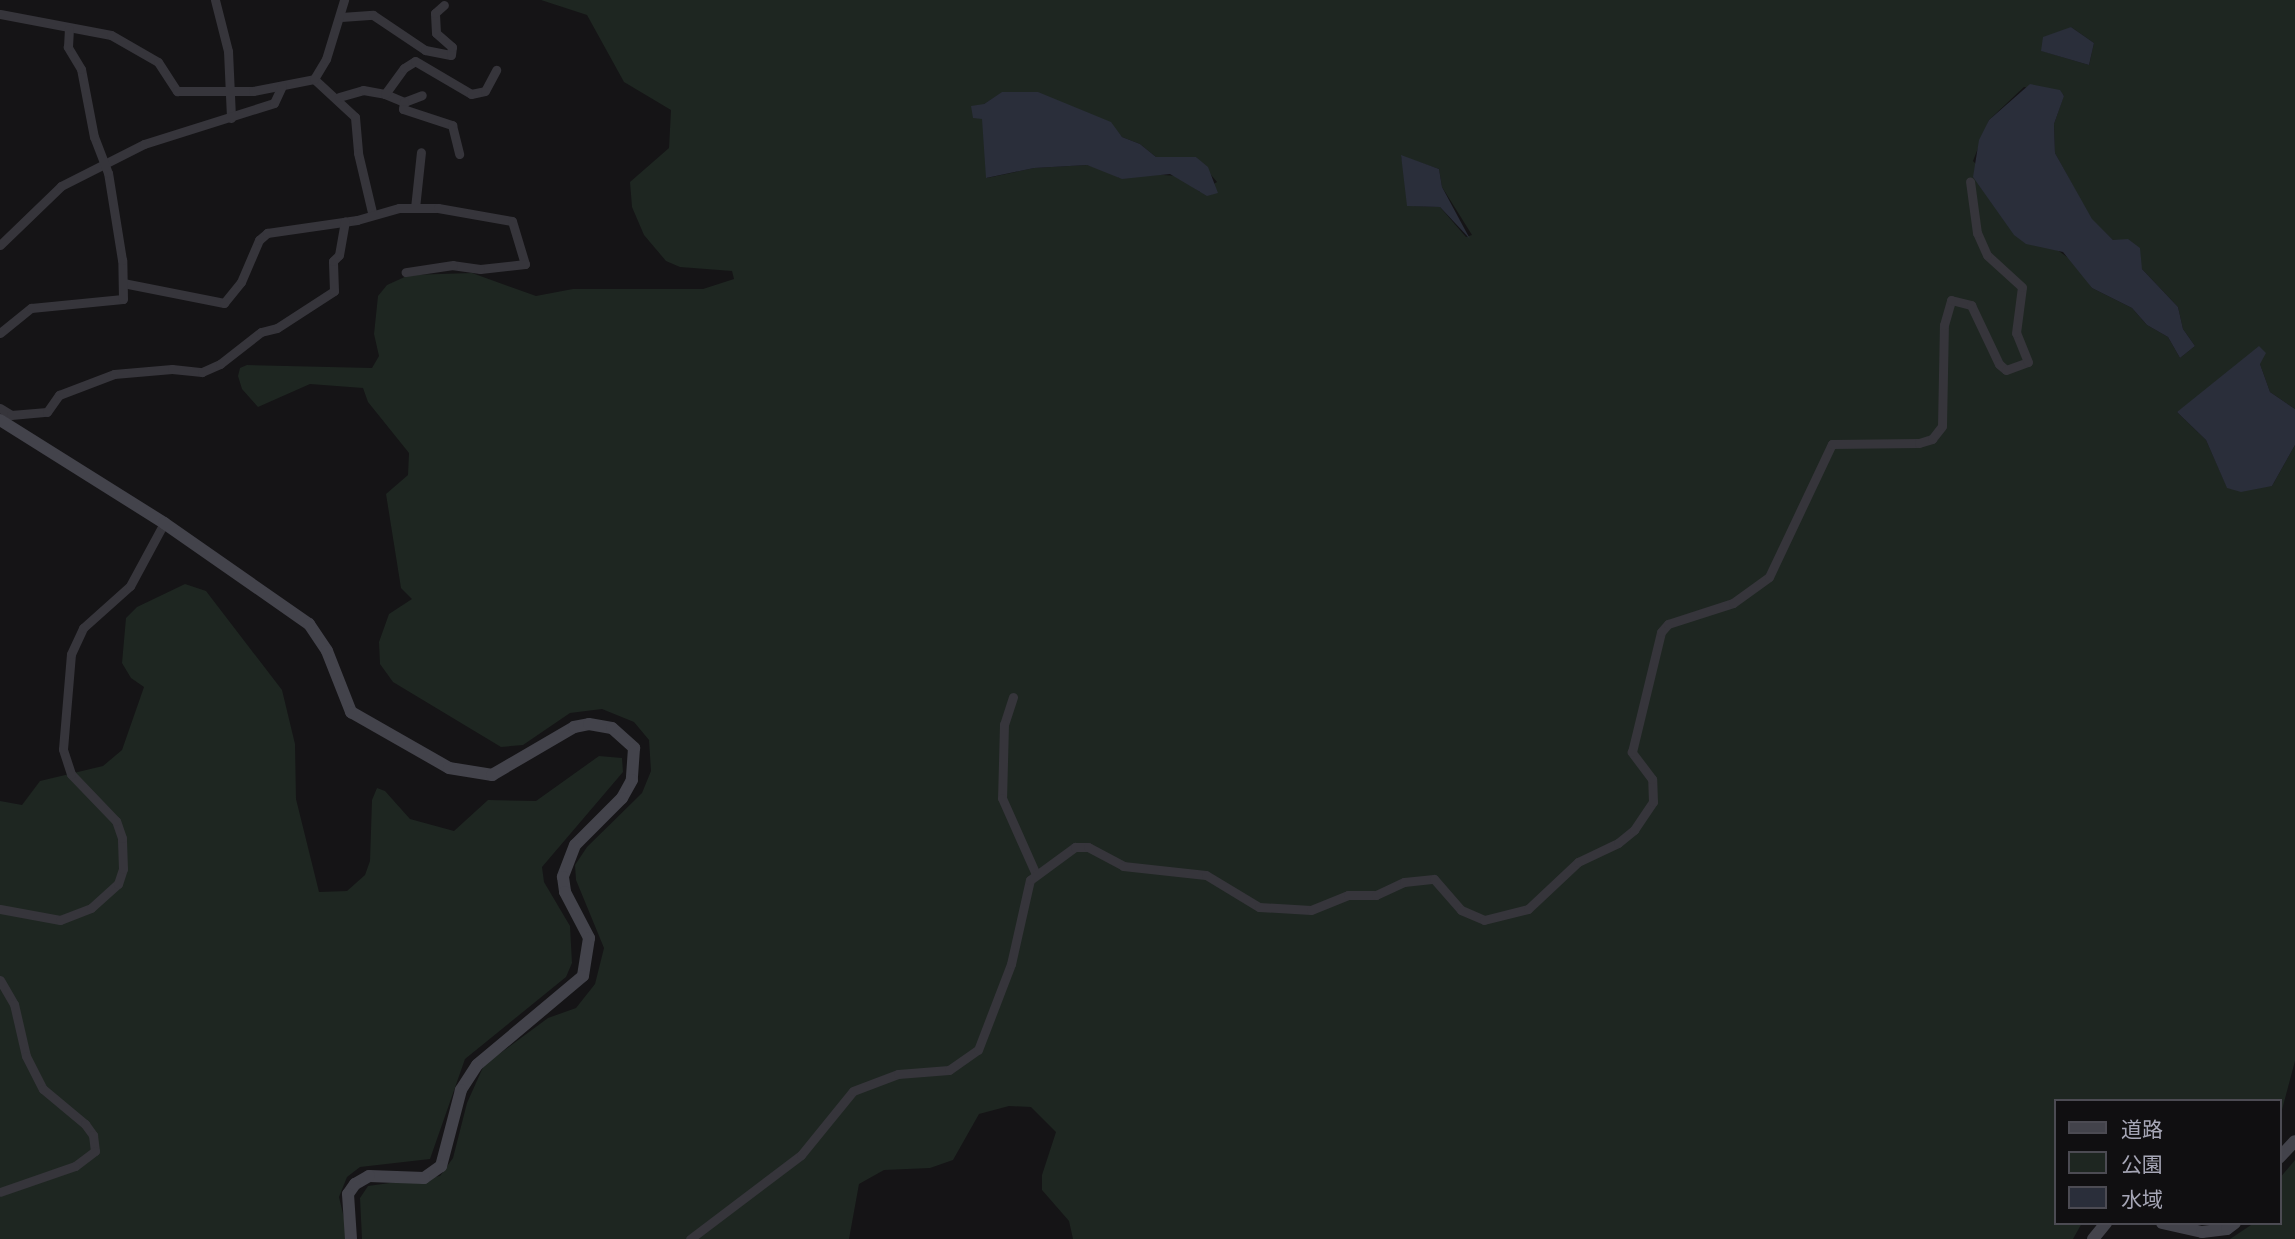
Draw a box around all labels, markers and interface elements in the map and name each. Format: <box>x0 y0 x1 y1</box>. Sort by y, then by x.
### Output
legend <box>2054 1099 2281 1225</box>
text: 道路 <box>2121 1118 2163 1143</box>
text: 公園 <box>2121 1153 2163 1178</box>
text: 水域 <box>2121 1188 2163 1213</box>

